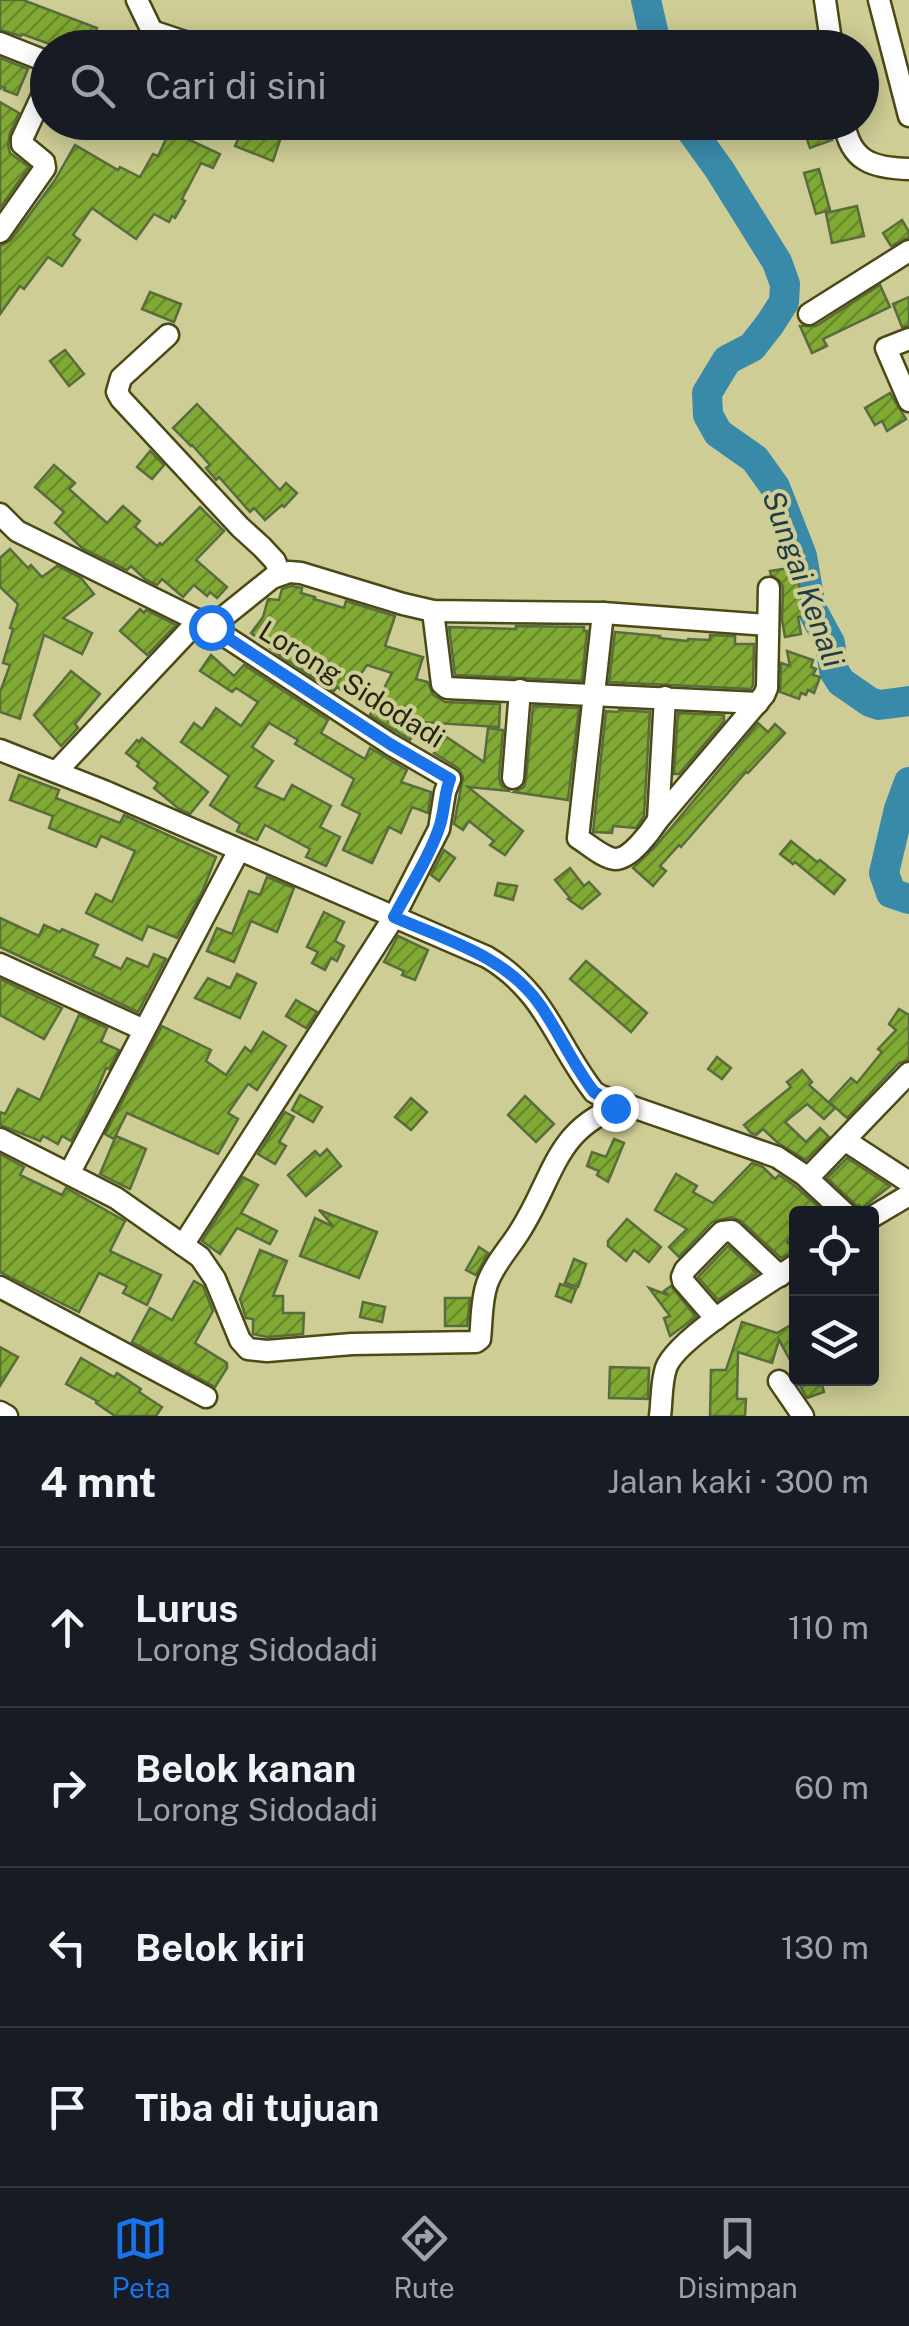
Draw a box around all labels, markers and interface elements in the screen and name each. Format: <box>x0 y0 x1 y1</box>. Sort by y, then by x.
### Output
search box <box>30 30 879 140</box>
icon: search <box>65 58 120 113</box>
text: Cari di sini <box>145 63 327 108</box>
water label: Sungai Kenali <box>755 485 853 673</box>
route start <box>189 605 235 651</box>
street label: Lorong Sidodadi <box>253 613 451 754</box>
route end <box>593 1086 639 1132</box>
map controls <box>789 1206 879 1386</box>
button: locate <box>789 1206 879 1296</box>
button: layers <box>789 1296 879 1386</box>
text: 4 mnt <box>40 1457 156 1506</box>
text: Jalan kaki · 300 m <box>607 1463 869 1500</box>
text: Lurus <box>135 1586 238 1631</box>
icon: ahead <box>40 1600 95 1655</box>
text: 110 m <box>788 1609 869 1646</box>
text: Lorong Sidodadi <box>135 1631 378 1668</box>
text: Belok kanan <box>135 1746 356 1791</box>
icon: right <box>40 1760 95 1815</box>
text: 60 m <box>794 1769 869 1806</box>
text: Lorong Sidodadi <box>135 1791 378 1828</box>
icon: left <box>40 1920 95 1975</box>
text: Belok kiri <box>135 1925 305 1970</box>
text: 130 m <box>781 1929 869 1966</box>
icon: arrive <box>40 2080 95 2135</box>
text: Tiba di tujuan <box>135 2085 379 2130</box>
tab: Peta <box>111 2211 171 2304</box>
tab: Rute <box>393 2211 455 2304</box>
tab: Disimpan <box>678 2211 798 2304</box>

